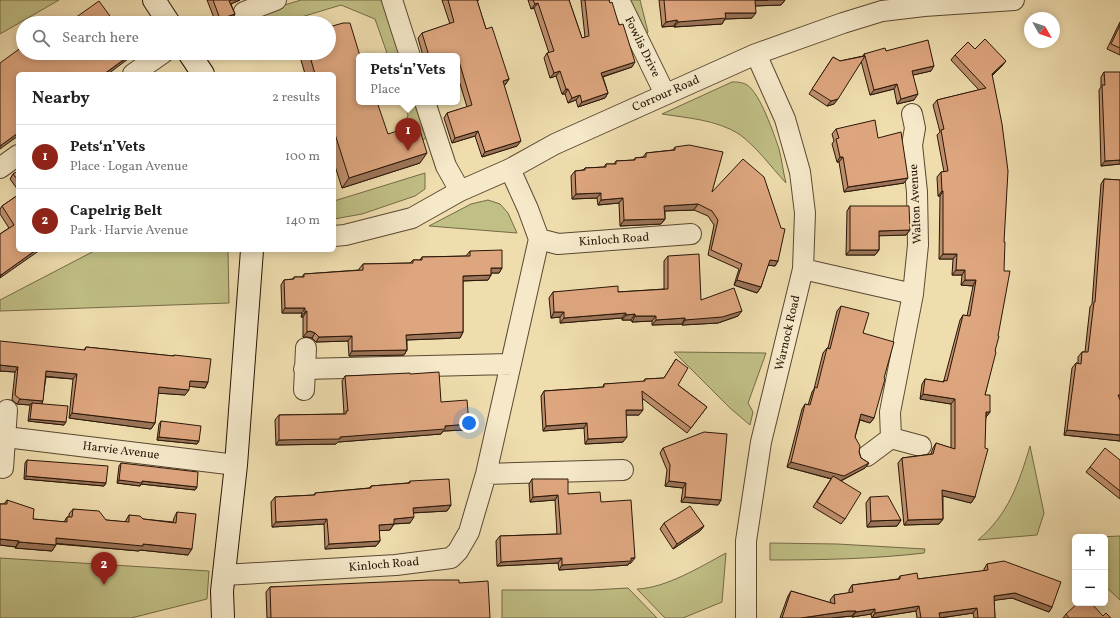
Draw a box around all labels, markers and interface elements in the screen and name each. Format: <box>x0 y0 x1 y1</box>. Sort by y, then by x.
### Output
north arrow <box>1024 12 1060 48</box>
street label: Fowlis Drive <box>620 14 664 80</box>
search box <box>16 16 336 60</box>
icon: search <box>30 27 52 49</box>
text: Search here <box>62 28 139 49</box>
popup <box>356 53 460 105</box>
text: Pets‘n’Vets <box>370 60 446 81</box>
street label: Corrour Road <box>630 72 702 116</box>
text: Place <box>370 81 400 99</box>
text: Nearby <box>32 87 90 110</box>
text: 2 results <box>272 89 320 107</box>
pin: 1 <box>395 118 421 151</box>
text: Pets‘n’Vets <box>70 137 145 158</box>
text: 1 <box>42 148 48 166</box>
text: 100 m <box>285 148 320 166</box>
text: Place · Logan Avenue <box>70 158 188 176</box>
street label: Walton Avenue <box>906 163 926 244</box>
text: Capelrig Belt <box>70 201 162 222</box>
text: 2 <box>42 212 48 230</box>
text: 140 m <box>286 212 320 230</box>
text: Park · Harvie Avenue <box>70 222 188 240</box>
street label: Kinloch Road <box>578 230 650 250</box>
street label: Warnock Road <box>772 294 804 372</box>
your location <box>459 413 479 433</box>
street label: Harvie Avenue <box>82 438 161 464</box>
map controls <box>1072 534 1108 606</box>
button: + <box>1072 534 1108 570</box>
pin: 2 <box>91 552 117 585</box>
street label: Kinloch Road <box>348 554 420 576</box>
button: − <box>1072 570 1108 606</box>

